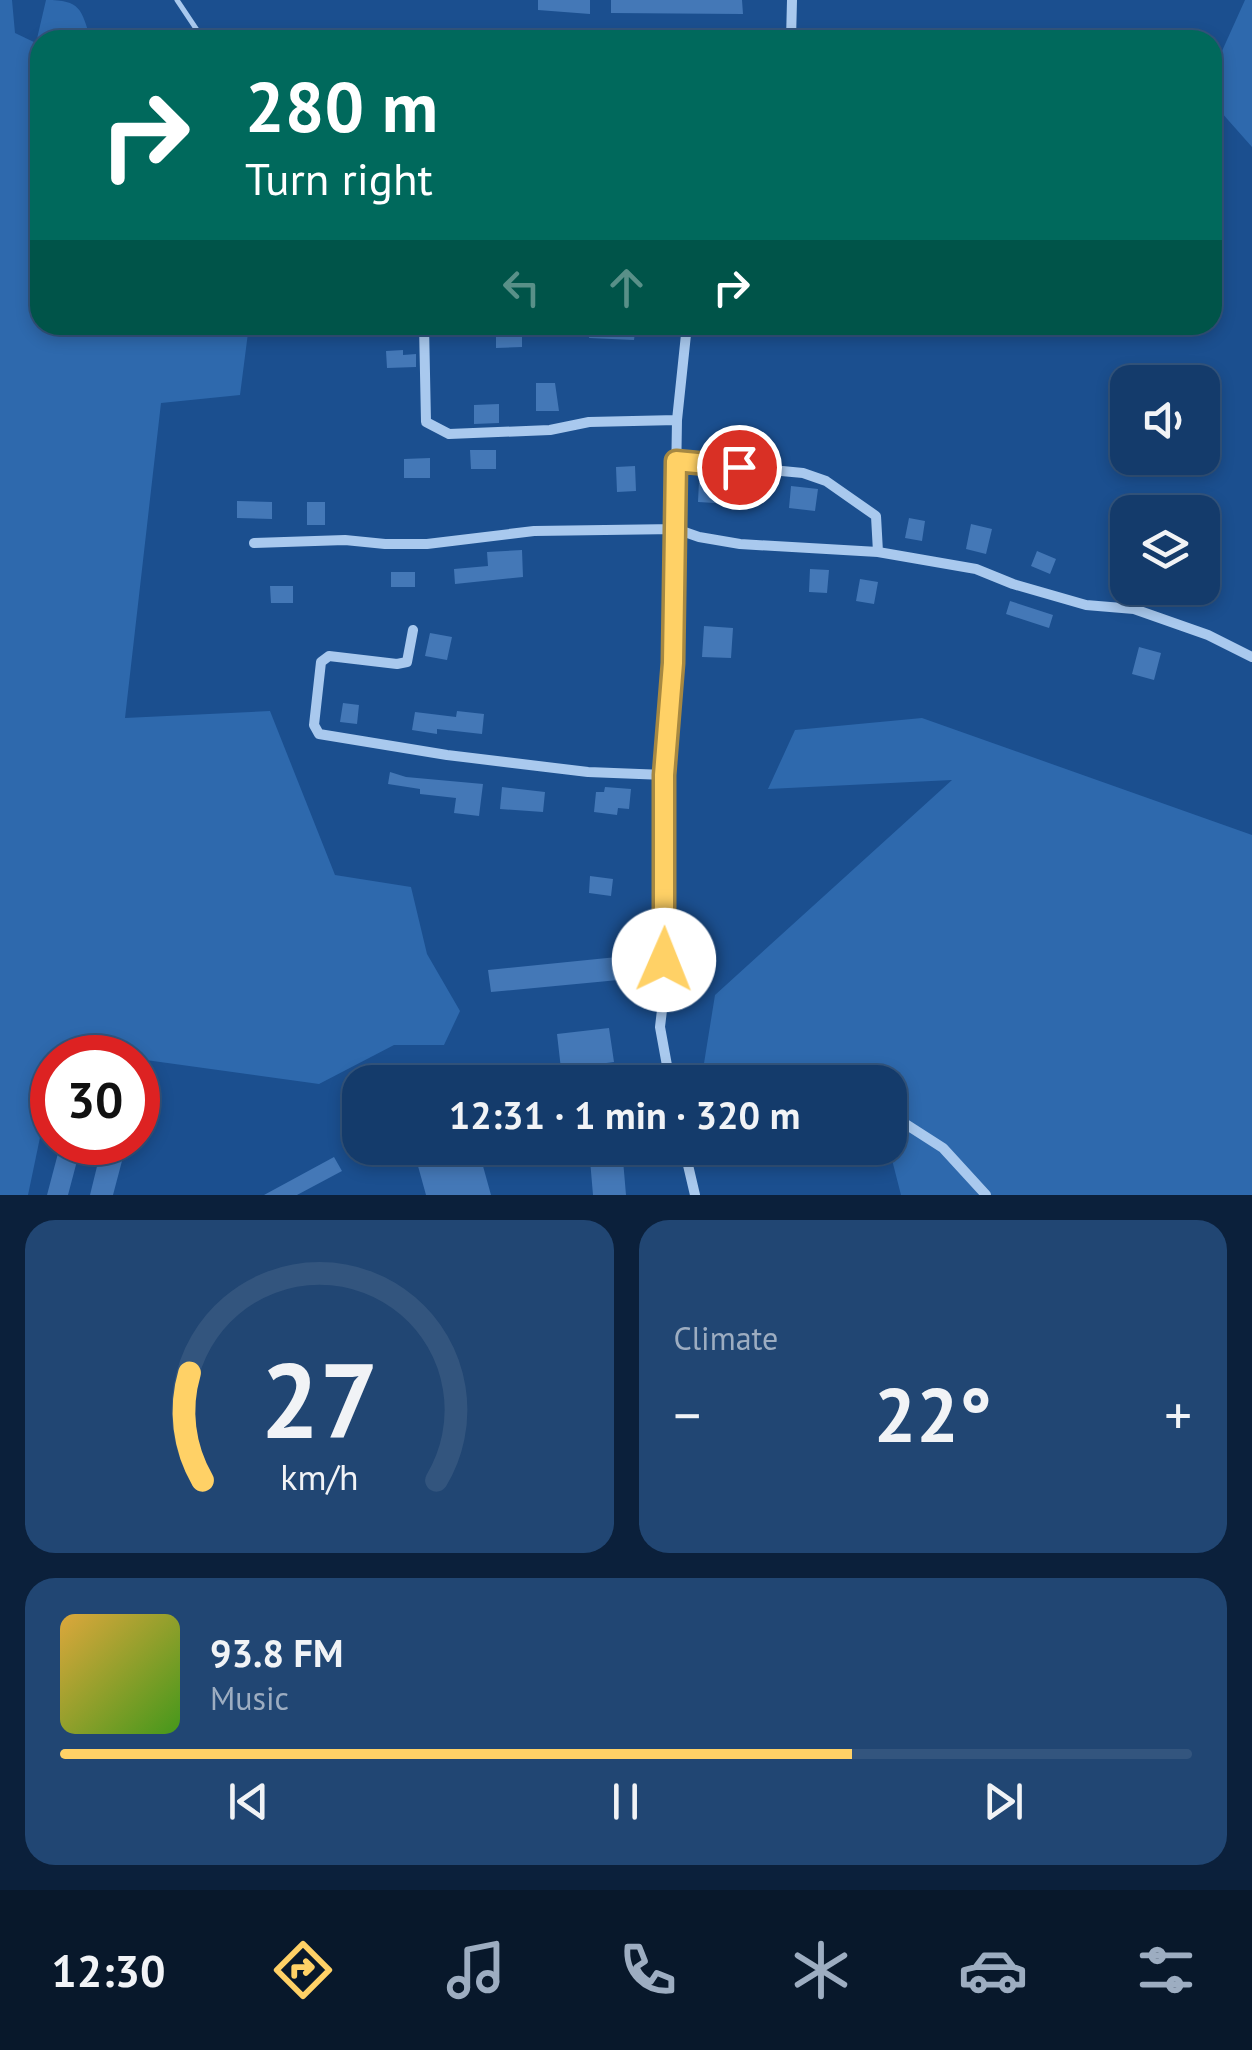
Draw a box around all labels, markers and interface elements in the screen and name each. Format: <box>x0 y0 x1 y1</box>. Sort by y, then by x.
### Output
text: 280 m <box>245 61 438 151</box>
icon: right <box>80 70 210 200</box>
text: Turn right <box>245 149 433 207</box>
icon: left <box>494 260 549 315</box>
icon: ahead <box>599 260 654 315</box>
icon: right <box>704 260 759 315</box>
map controls <box>1110 365 1220 605</box>
button: sound <box>1110 365 1220 475</box>
pin <box>697 425 782 510</box>
icon: arrive <box>712 440 767 495</box>
button: layers <box>1110 495 1220 605</box>
position arrow <box>612 908 716 1012</box>
speed limit sign: 30 <box>30 1035 160 1165</box>
text: 12:31 · 1 min · 320 m <box>449 1090 800 1139</box>
text: Climate <box>674 1317 778 1359</box>
text: 27 <box>260 1332 378 1467</box>
text: 22° <box>874 1366 992 1463</box>
text: − <box>674 1379 701 1450</box>
text: + <box>1164 1379 1192 1450</box>
text: km/h <box>280 1454 358 1500</box>
text: 93.8 FM <box>210 1628 343 1677</box>
text: Music <box>210 1677 289 1719</box>
icon: previous <box>221 1774 276 1829</box>
icon: pause <box>598 1774 653 1829</box>
icon: next <box>976 1774 1031 1829</box>
icon: directions <box>268 1935 338 2005</box>
icon: music <box>441 1935 511 2005</box>
icon: phone <box>613 1935 683 2005</box>
icon: climate <box>786 1935 856 2005</box>
icon: car <box>958 1935 1028 2005</box>
icon: filters <box>1131 1935 1201 2005</box>
text: 12:30 <box>51 1941 165 1999</box>

